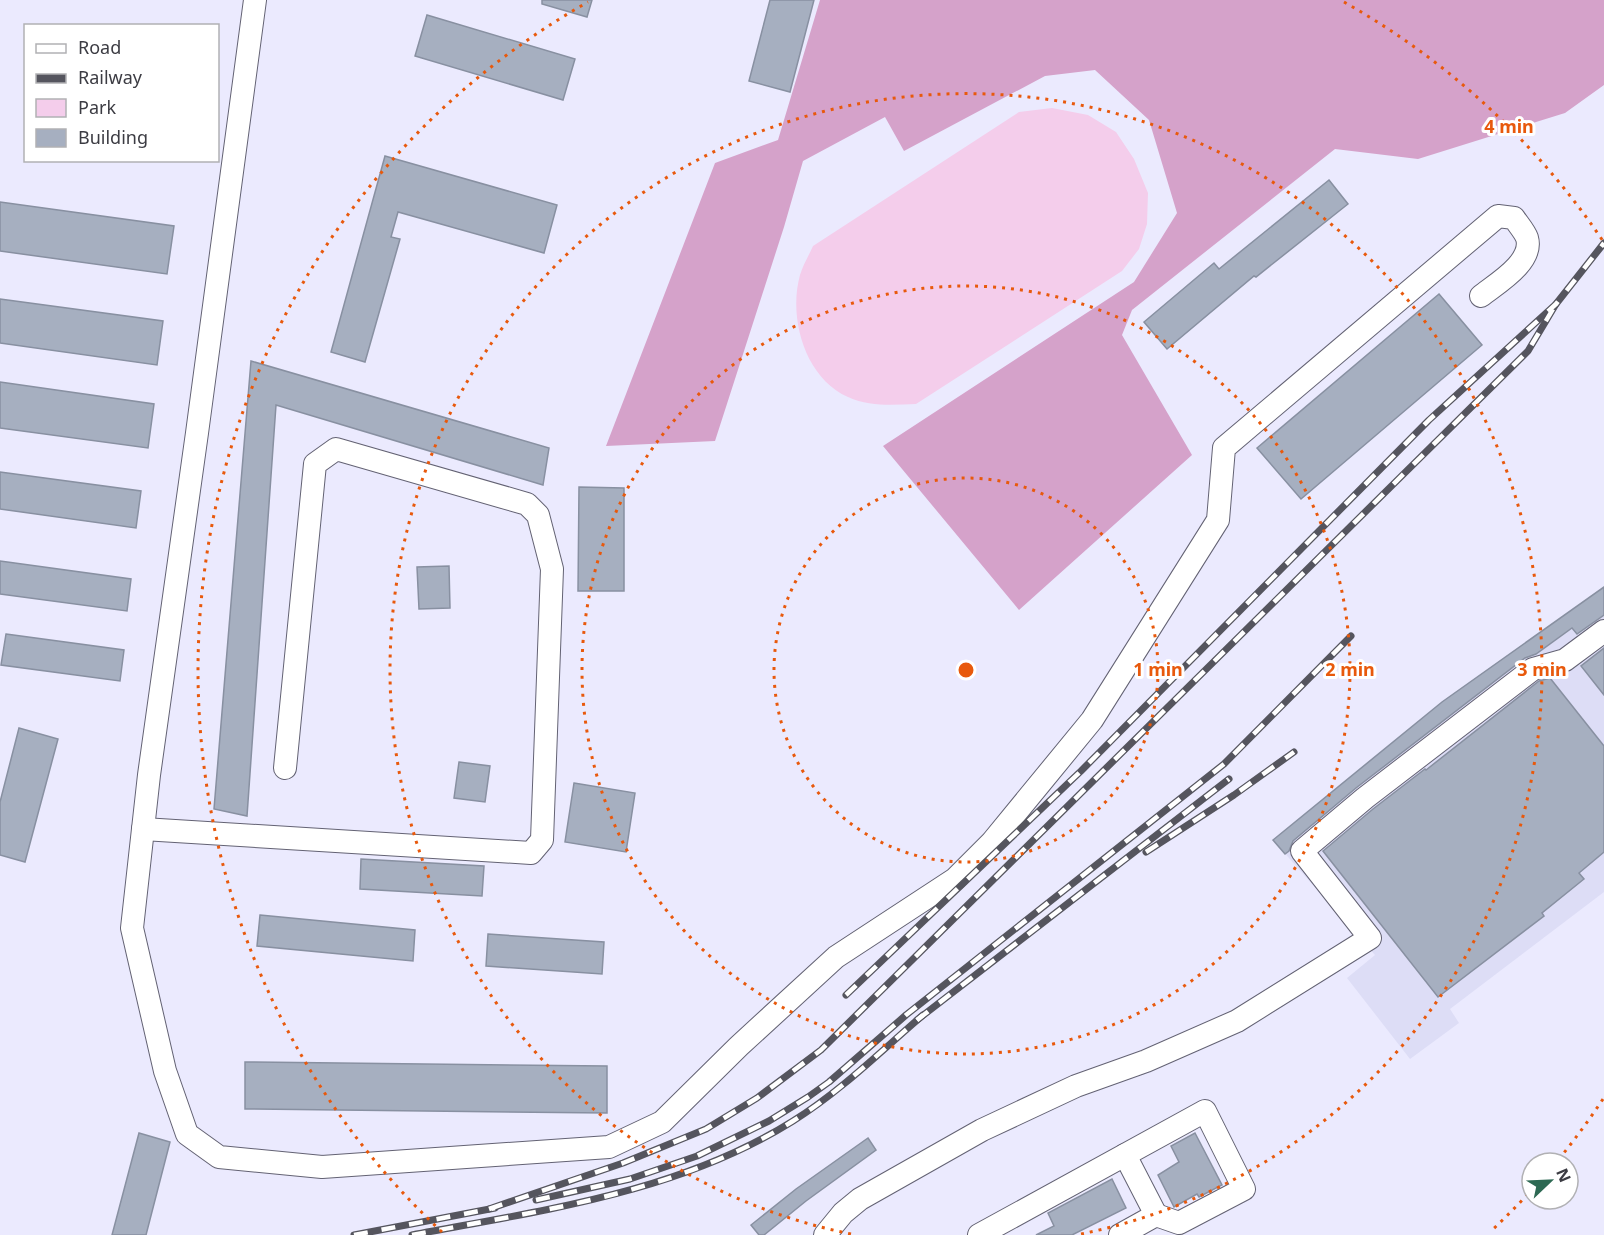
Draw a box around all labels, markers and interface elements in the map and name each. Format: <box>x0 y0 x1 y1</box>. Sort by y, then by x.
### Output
legend <box>24 24 219 162</box>
text: Road <box>78 35 121 59</box>
text: Railway <box>78 65 143 89</box>
text: Park <box>78 95 116 119</box>
text: 4 min <box>1484 114 1534 138</box>
text: Building <box>78 125 148 149</box>
text: 1 min <box>1133 657 1183 681</box>
text: 2 min <box>1325 657 1375 681</box>
text: 3 min <box>1517 657 1567 681</box>
centre of rings <box>956 660 976 680</box>
north arrow <box>1520 1151 1580 1211</box>
text: N <box>1551 1165 1576 1185</box>

